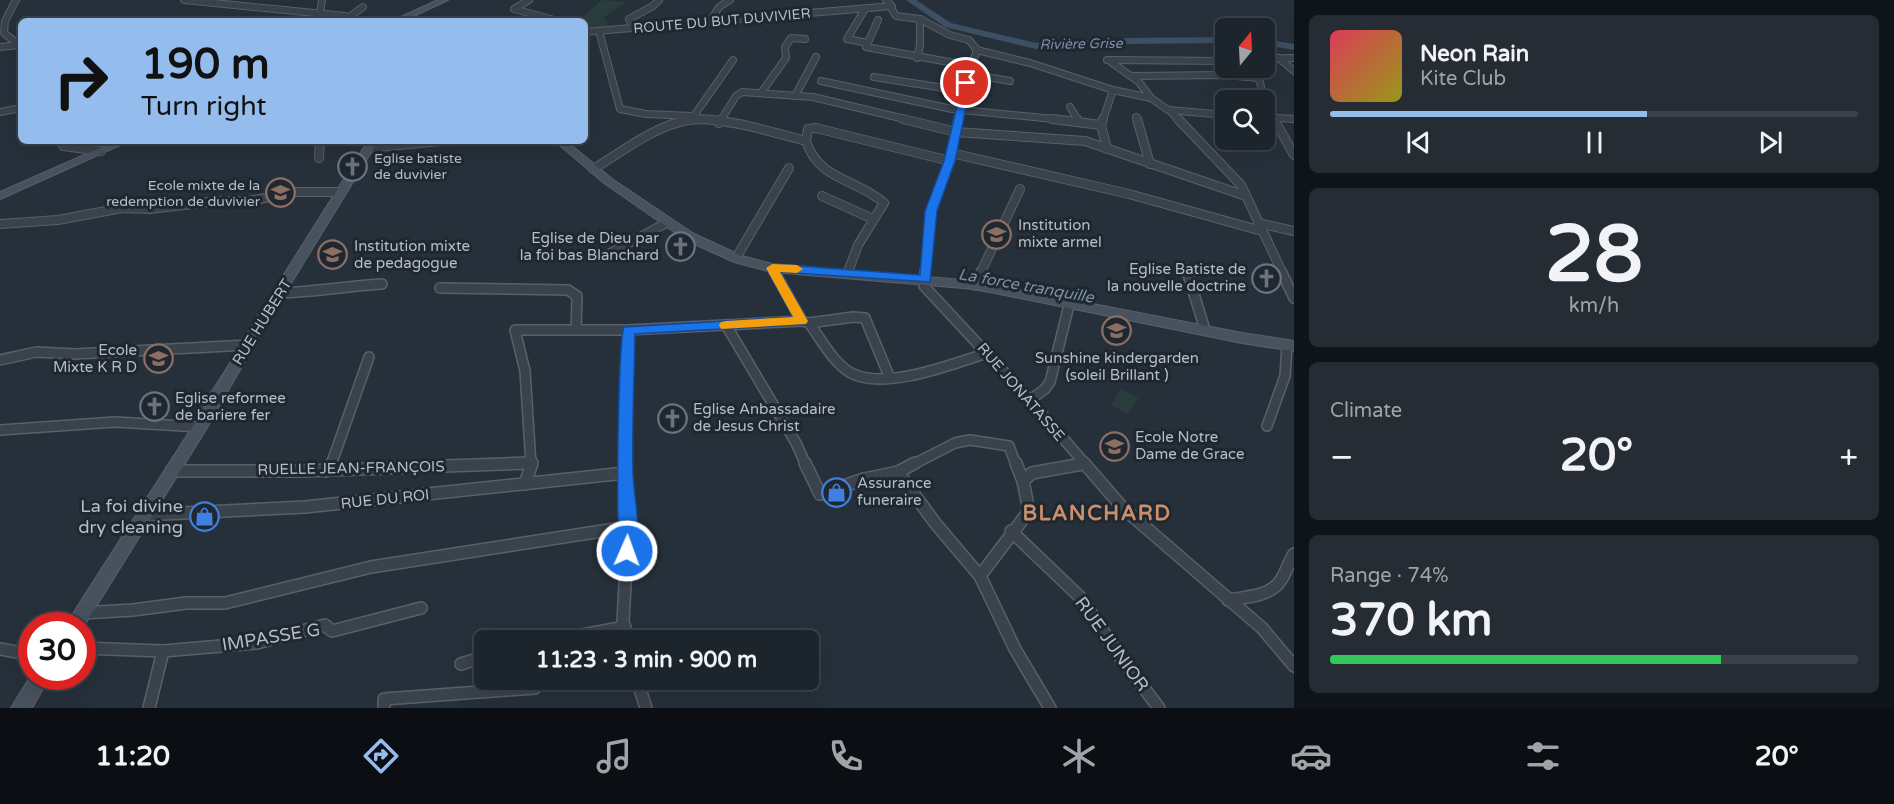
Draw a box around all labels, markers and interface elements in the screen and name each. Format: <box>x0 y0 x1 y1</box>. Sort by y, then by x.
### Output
street label: ROUTE DU BUT DUVIVIER <box>633 5 811 37</box>
north arrow <box>1215 18 1275 78</box>
map controls <box>1215 18 1275 150</box>
water label: Rivière Grise <box>1039 35 1124 53</box>
text: 190 m <box>141 39 270 90</box>
text: Neon Rain <box>1420 41 1529 67</box>
icon: right <box>42 42 120 120</box>
pin <box>940 57 991 108</box>
icon: arrive <box>949 66 982 99</box>
text: Kite Club <box>1420 67 1506 91</box>
text: Turn right <box>141 90 267 123</box>
button: search <box>1215 90 1275 150</box>
icon: previous <box>1402 126 1435 159</box>
icon: pause <box>1578 126 1611 159</box>
icon: next <box>1754 126 1787 159</box>
church icon: Eglise batiste de duvivier <box>337 150 369 182</box>
place label: Eglise batiste de duvivier <box>374 150 462 183</box>
place label: Ecole mixte de la redemption de duvivier <box>106 177 261 210</box>
school or university icon: Ecole mixte de la redemption de duvivier <box>265 177 297 209</box>
text: 28 <box>1545 208 1643 302</box>
place label: Institution mixte armel <box>1018 216 1102 251</box>
school or university icon: Institution mixte armel <box>981 218 1013 250</box>
place label: Eglise de Dieu par la foi bas Blanchard <box>520 229 659 264</box>
church icon: Eglise de Dieu par la foi bas Blanchard <box>664 231 696 263</box>
place label: Institution mixte de pedagogue <box>354 237 470 272</box>
school or university icon: Institution mixte de pedagogue <box>317 239 349 271</box>
place label: Eglise Batiste de la nouvelle doctrine <box>1107 260 1246 295</box>
church icon: Eglise Batiste de la nouvelle doctrine <box>1251 262 1283 294</box>
water label: La force tranquille <box>957 264 1096 308</box>
street label: RUE HUBERT <box>228 276 296 368</box>
text: km/h <box>1569 294 1619 318</box>
school or university icon: Sunshine kindergarden (soleil Brillant ) <box>1101 315 1133 347</box>
street label: RUE JONATASSE <box>973 339 1069 445</box>
place label: Ecole Mixte K R D <box>53 341 137 376</box>
school or university icon: Ecole Mixte K R D <box>142 343 174 375</box>
place label: Sunshine kindergarden (soleil Brillant ) <box>1035 349 1199 384</box>
place label: Eglise reformee de bariere fer <box>175 389 286 424</box>
church icon: Eglise reformee de bariere fer <box>138 391 170 423</box>
text: Climate <box>1330 399 1402 423</box>
place label: Eglise Anbassadaire de Jesus Christ <box>693 400 836 435</box>
church icon: Eglise Anbassadaire de Jesus Christ <box>656 402 688 434</box>
place label: Ecole Notre Dame de Grace <box>1135 428 1245 463</box>
text: 20° <box>1560 429 1633 483</box>
school or university icon: Ecole Notre Dame de Grace <box>1098 430 1130 462</box>
text: − <box>1330 438 1354 477</box>
text: + <box>1839 438 1858 477</box>
street label: RUELLE JEAN-FRANÇOIS <box>257 457 445 479</box>
place label: Assurance funeraire <box>857 474 931 509</box>
shop icon: Assurance funeraire <box>820 476 852 508</box>
street label: RUE DU ROI <box>340 485 430 513</box>
place label: La foi divine dry cleaning <box>78 495 183 538</box>
shop icon: La foi divine dry cleaning <box>188 500 220 532</box>
district label: BLANCHARD <box>1022 501 1172 526</box>
position arrow <box>595 519 659 583</box>
text: Range · 74% <box>1330 564 1449 588</box>
street label: RUE JUNIOR <box>1070 592 1154 696</box>
text: 370 km <box>1330 594 1492 648</box>
speed limit sign: 30 <box>18 612 96 690</box>
street label: IMPASSE G <box>220 618 322 656</box>
text: 11:23 · 3 min · 900 m <box>536 647 757 673</box>
icon: directions <box>360 735 402 777</box>
icon: music <box>593 735 635 777</box>
icon: phone <box>825 735 867 777</box>
icon: climate <box>1058 735 1100 777</box>
icon: car <box>1290 735 1332 777</box>
icon: filters <box>1522 735 1564 777</box>
text: 11:20 <box>95 740 170 773</box>
text: 20° <box>1755 740 1799 773</box>

